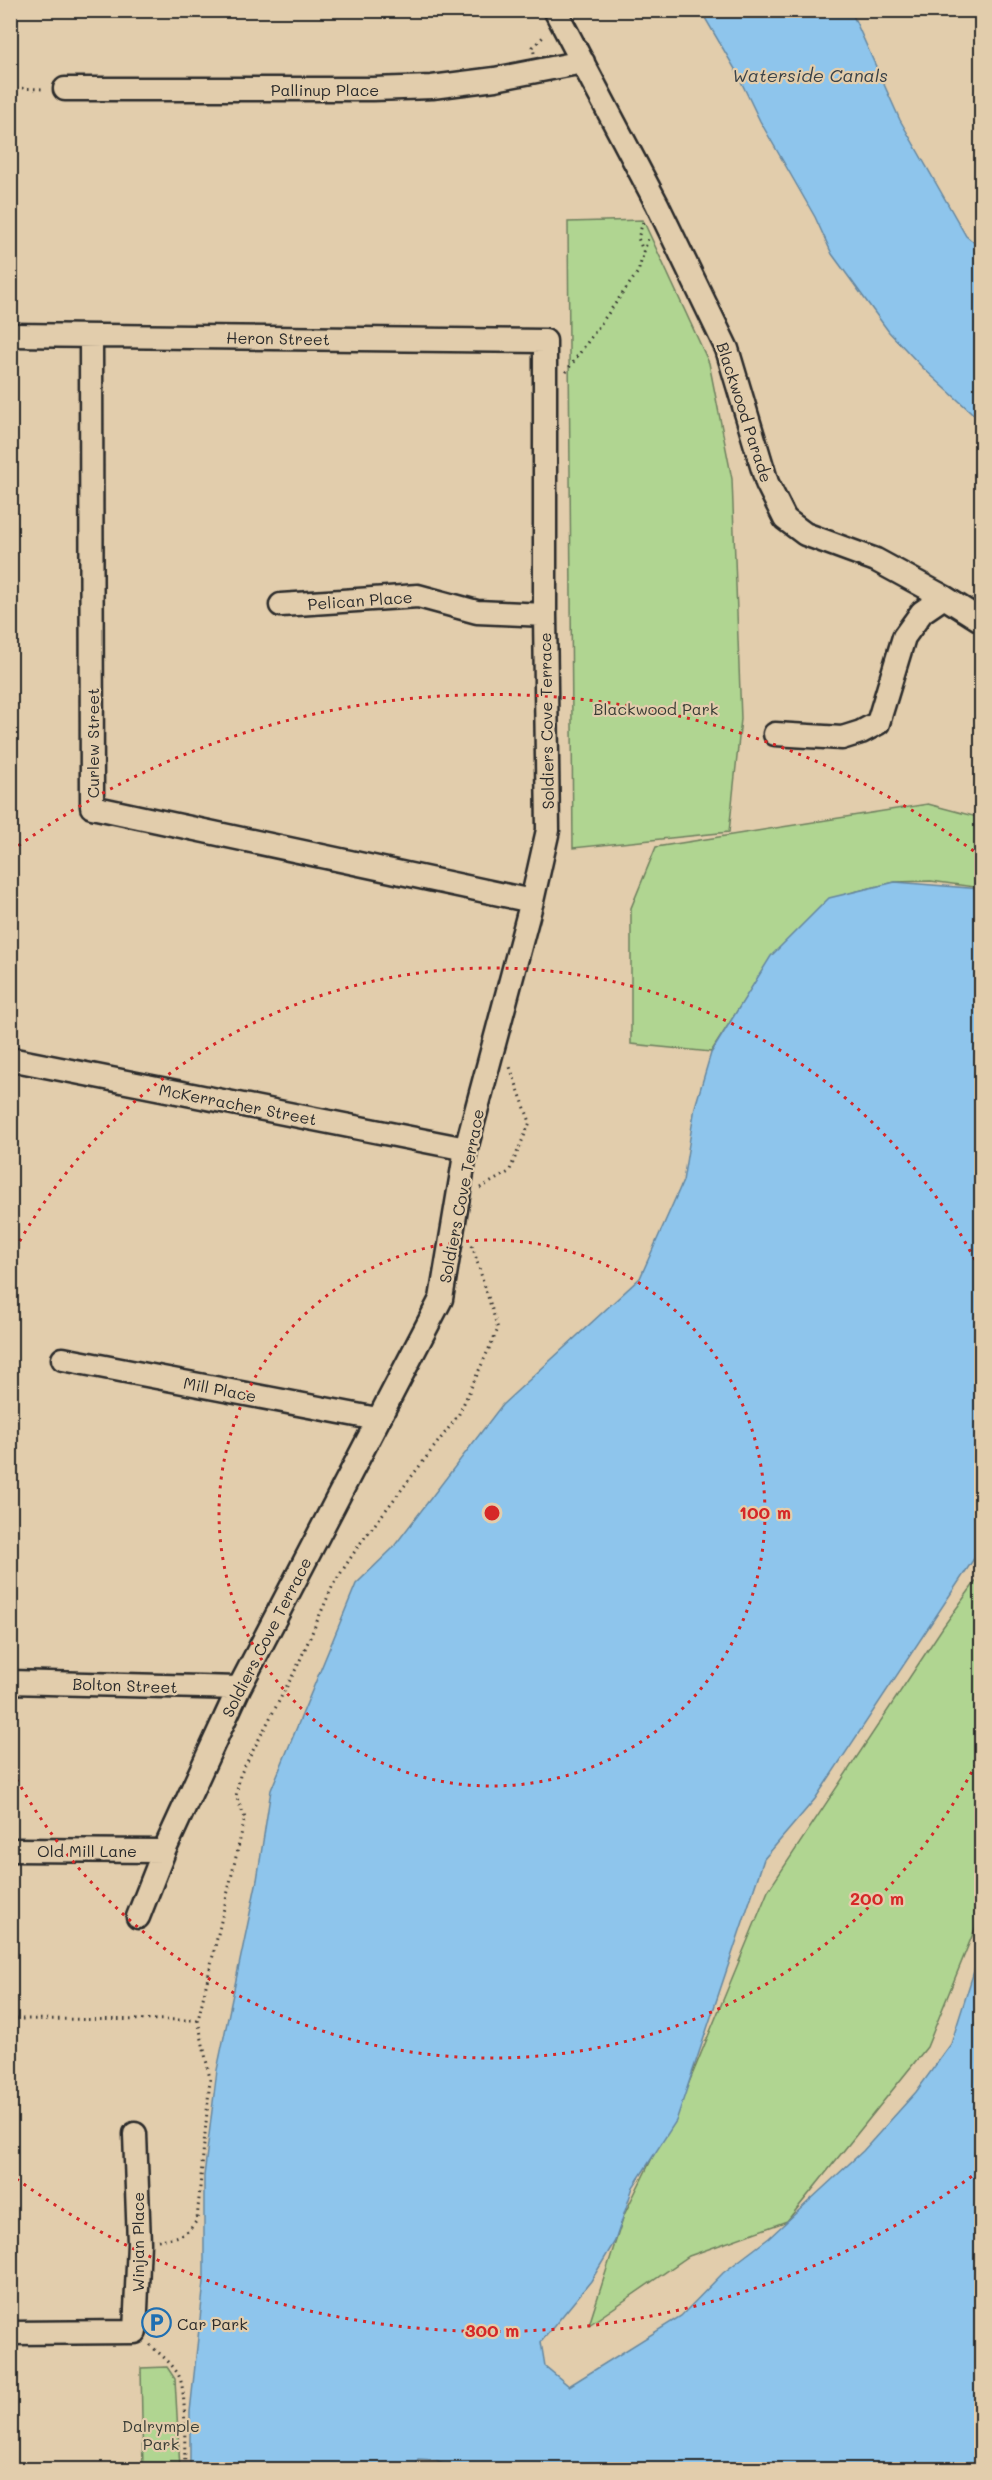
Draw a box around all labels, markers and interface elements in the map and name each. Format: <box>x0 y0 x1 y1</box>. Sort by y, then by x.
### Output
water label: Waterside Canals <box>732 63 888 87</box>
street label: Pallinup Place <box>271 79 379 100</box>
street label: Heron Street <box>226 327 330 349</box>
street label: Blackwood Parade <box>712 339 778 485</box>
street label: Pelican Place <box>307 586 413 614</box>
street label: Soldiers Cove Terrace <box>534 632 558 810</box>
street label: Curlew Street <box>82 688 103 798</box>
park label: Blackwood Park <box>594 698 718 719</box>
street label: McKerracher Street <box>157 1078 319 1130</box>
street label: Soldiers Cove Terrace <box>434 1107 488 1285</box>
street label: Mill Place <box>182 1372 258 1406</box>
text: 100 m <box>739 1500 791 1524</box>
centre of rings <box>482 1503 502 1523</box>
street label: Soldiers Cove Terrace <box>216 1553 316 1721</box>
street label: Bolton Street <box>72 1673 178 1697</box>
street label: Old Mill Lane <box>37 1840 137 1861</box>
text: 200 m <box>850 1886 904 1910</box>
street label: Winjan Place <box>127 2192 148 2292</box>
parking icon: Car Park <box>140 2307 172 2339</box>
place label: Car Park <box>177 2313 248 2334</box>
text: 300 m <box>465 2318 519 2342</box>
park label: Dalrymple Park <box>122 2415 200 2454</box>

